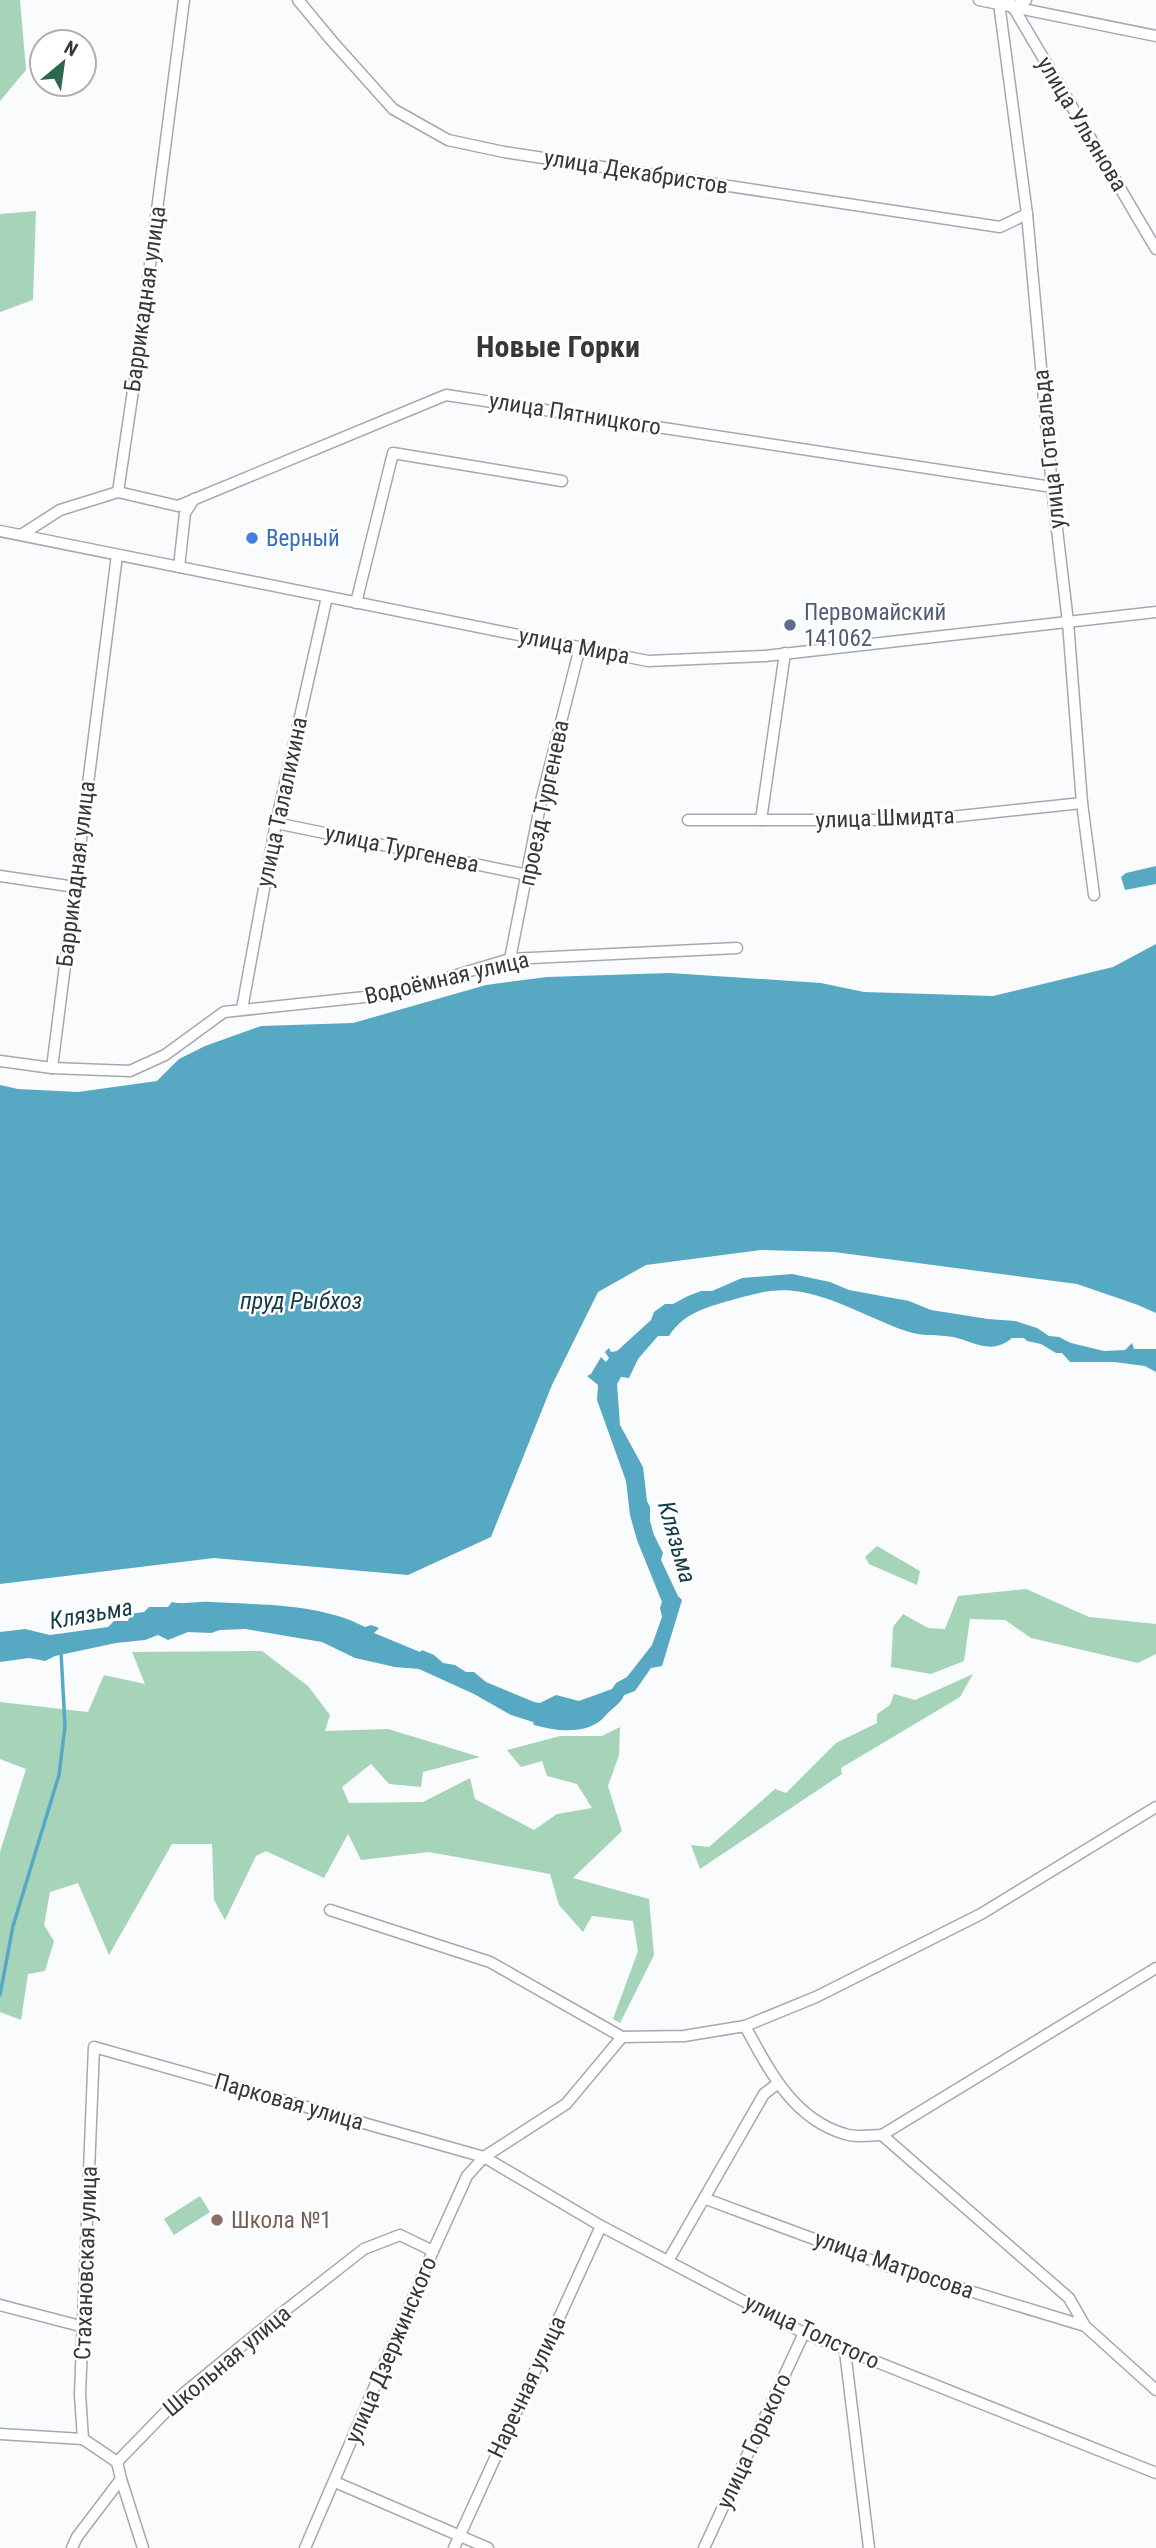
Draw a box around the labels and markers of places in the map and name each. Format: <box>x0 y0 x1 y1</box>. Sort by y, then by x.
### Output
place label: Верный <box>266 525 340 552</box>
marker: Верный <box>244 530 260 546</box>
place label: Первомайский 141062 <box>804 599 946 652</box>
marker: Первомайский 141062 <box>782 617 798 633</box>
place label: Школа №1 <box>231 2207 332 2234</box>
marker: Школа №1 <box>209 2212 225 2228</box>

